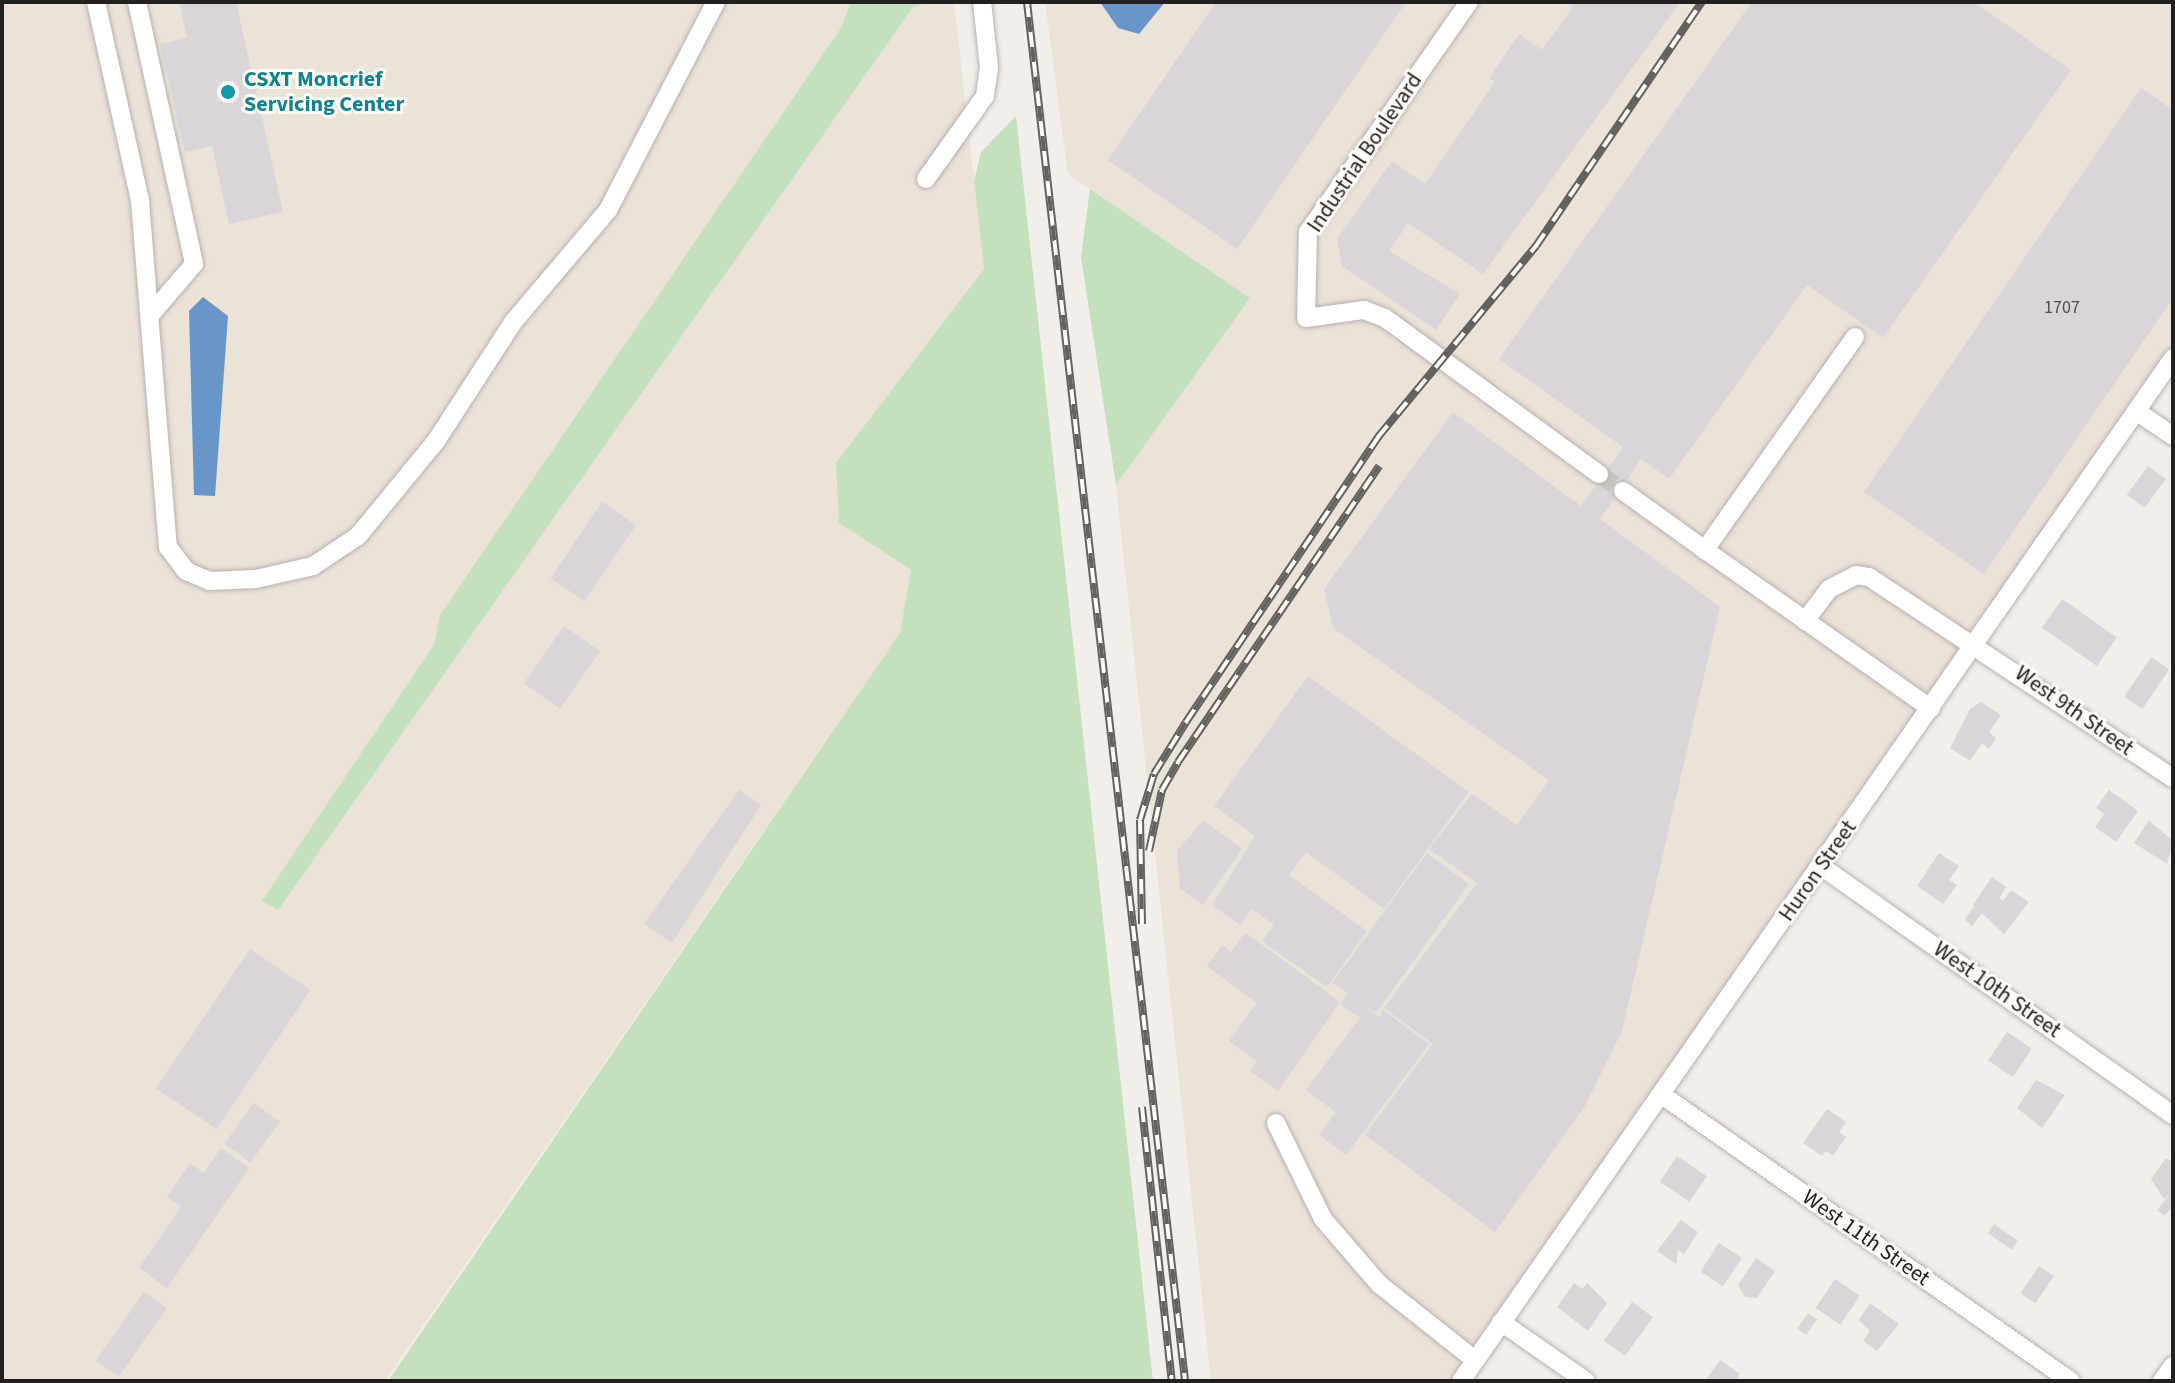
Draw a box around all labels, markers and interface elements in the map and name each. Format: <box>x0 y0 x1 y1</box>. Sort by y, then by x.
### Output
place label: CSXT Moncrief Servicing Center <box>244 66 404 118</box>
street label: Industrial Boulevard <box>1302 68 1428 238</box>
marker: CSXT Moncrief Servicing Center <box>219 83 237 101</box>
house number: 1707 <box>2044 297 2080 319</box>
street label: West 9th Street <box>2010 660 2138 762</box>
street label: Huron Street <box>1774 815 1862 927</box>
street label: West 10th Street <box>1928 936 2066 1044</box>
street label: West 11th Street <box>1797 1184 1935 1292</box>

